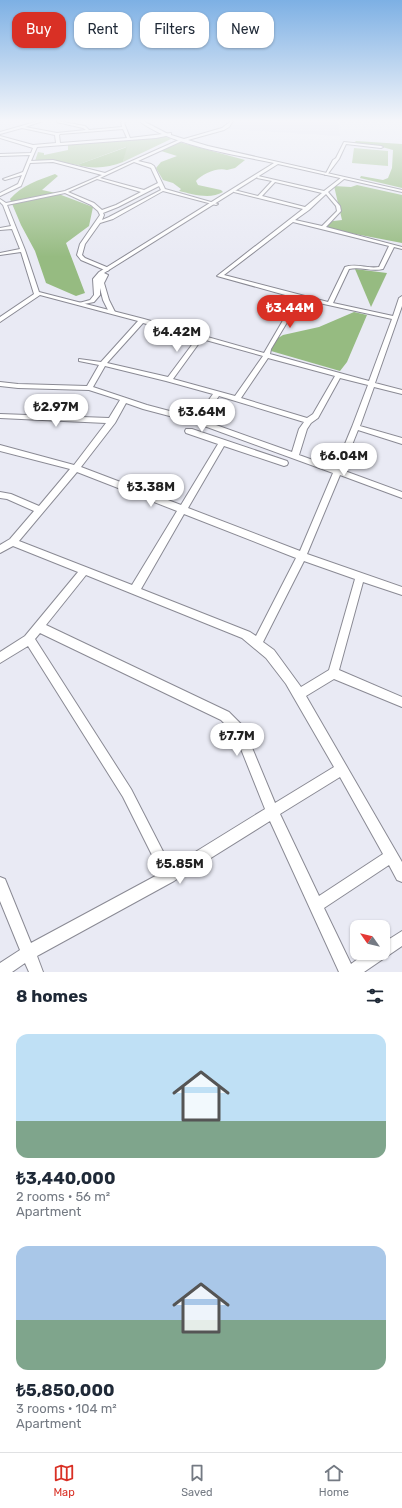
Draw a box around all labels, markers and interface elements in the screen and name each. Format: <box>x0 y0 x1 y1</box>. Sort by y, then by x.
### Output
chip: Buy <box>12 12 66 48</box>
chip: Rent <box>74 12 132 48</box>
chip: Filters <box>140 12 209 48</box>
chip: New <box>217 12 274 48</box>
pin: ₺3.44M <box>257 295 323 329</box>
text: ₺3.44M <box>266 300 314 315</box>
pin: ₺4.42M <box>144 319 210 353</box>
text: ₺4.42M <box>153 324 201 339</box>
pin: ₺2.97M <box>23 394 89 428</box>
text: ₺2.97M <box>33 399 79 414</box>
pin: ₺3.64M <box>169 399 235 433</box>
text: ₺3.64M <box>178 404 226 419</box>
pin: ₺6.04M <box>311 443 377 477</box>
text: ₺6.04M <box>320 448 368 463</box>
pin: ₺3.38M <box>118 474 184 508</box>
text: ₺3.38M <box>127 479 175 494</box>
pin: ₺7.7M <box>209 723 265 757</box>
text: ₺7.7M <box>219 728 255 743</box>
pin: ₺5.85M <box>147 851 213 885</box>
text: ₺5.85M <box>156 856 204 871</box>
north arrow <box>350 920 390 960</box>
map controls <box>350 920 390 960</box>
icon: filters <box>364 985 386 1007</box>
text: 8 homes <box>16 986 88 1006</box>
icon: home <box>165 1060 237 1132</box>
text: ₺3,440,000 <box>16 1168 115 1188</box>
text: 2 rooms · 56 m² <box>16 1189 110 1204</box>
text: Apartment <box>16 1204 81 1219</box>
icon: home <box>165 1272 237 1344</box>
text: ₺5,850,000 <box>16 1380 115 1400</box>
text: 3 rooms · 104 m² <box>16 1401 117 1416</box>
text: Apartment <box>16 1416 81 1431</box>
tab: Map <box>53 1462 75 1499</box>
tab: Saved <box>181 1462 213 1499</box>
tab: Home <box>319 1462 349 1499</box>

